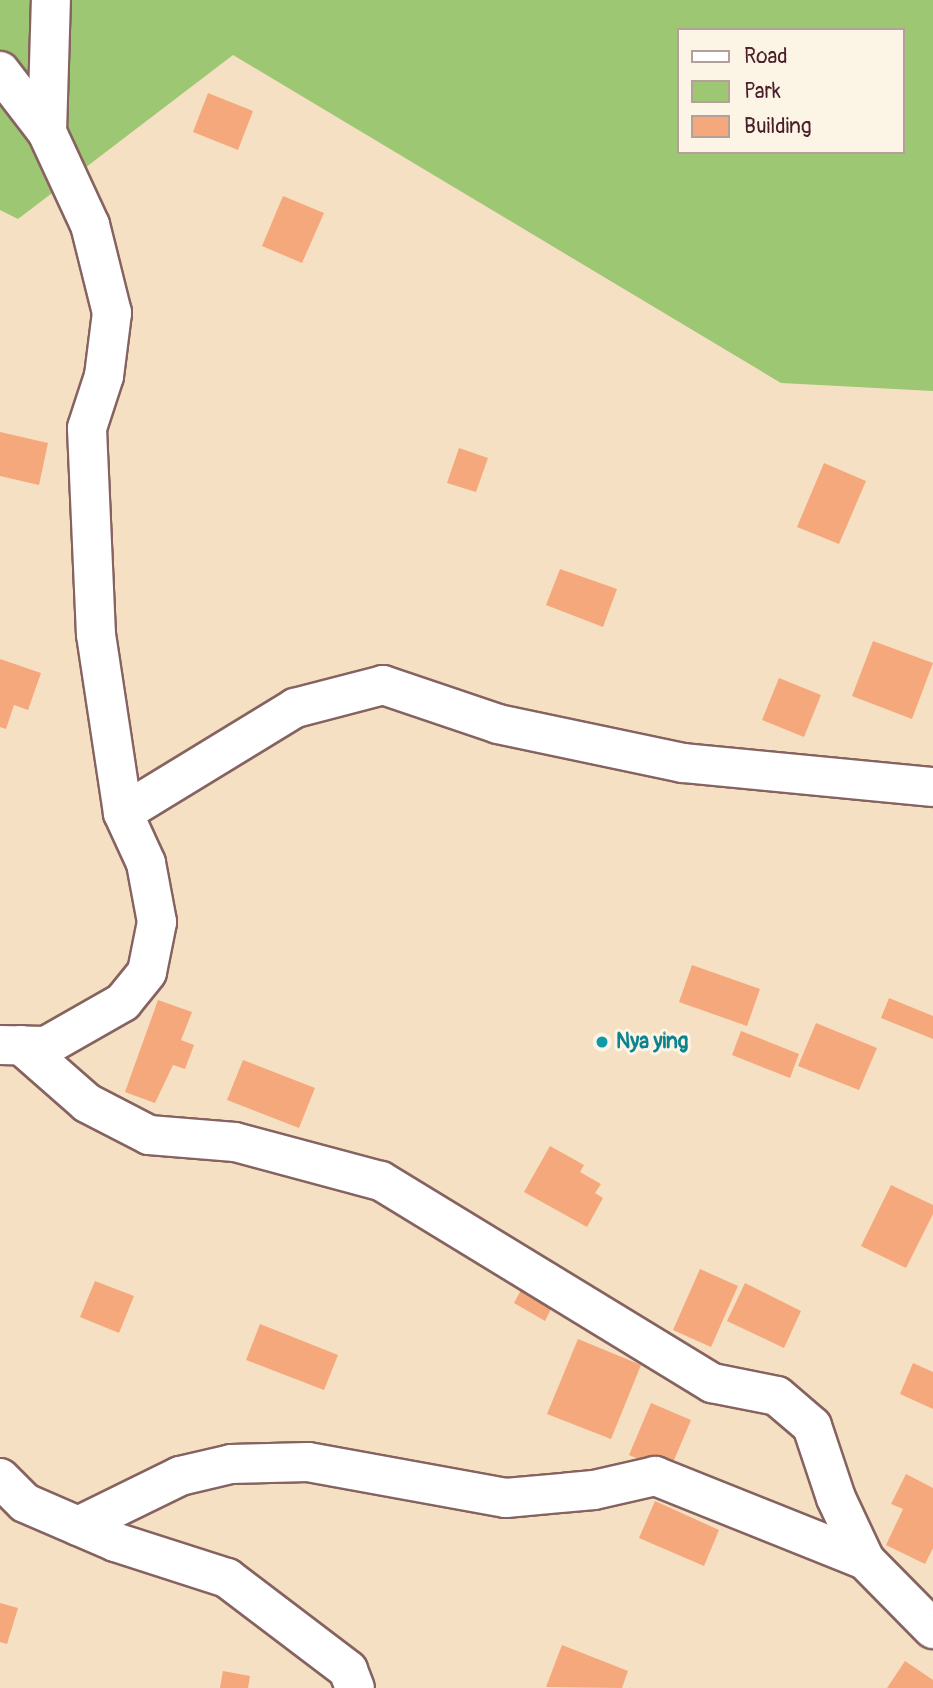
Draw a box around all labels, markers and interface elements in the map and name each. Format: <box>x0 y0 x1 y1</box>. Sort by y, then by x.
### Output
legend <box>678 28 905 154</box>
text: Road <box>744 43 788 70</box>
text: Park <box>744 78 781 105</box>
text: Building <box>744 113 811 140</box>
place label: Nya ying <box>616 1029 688 1055</box>
marker: Nya ying <box>594 1034 610 1050</box>

